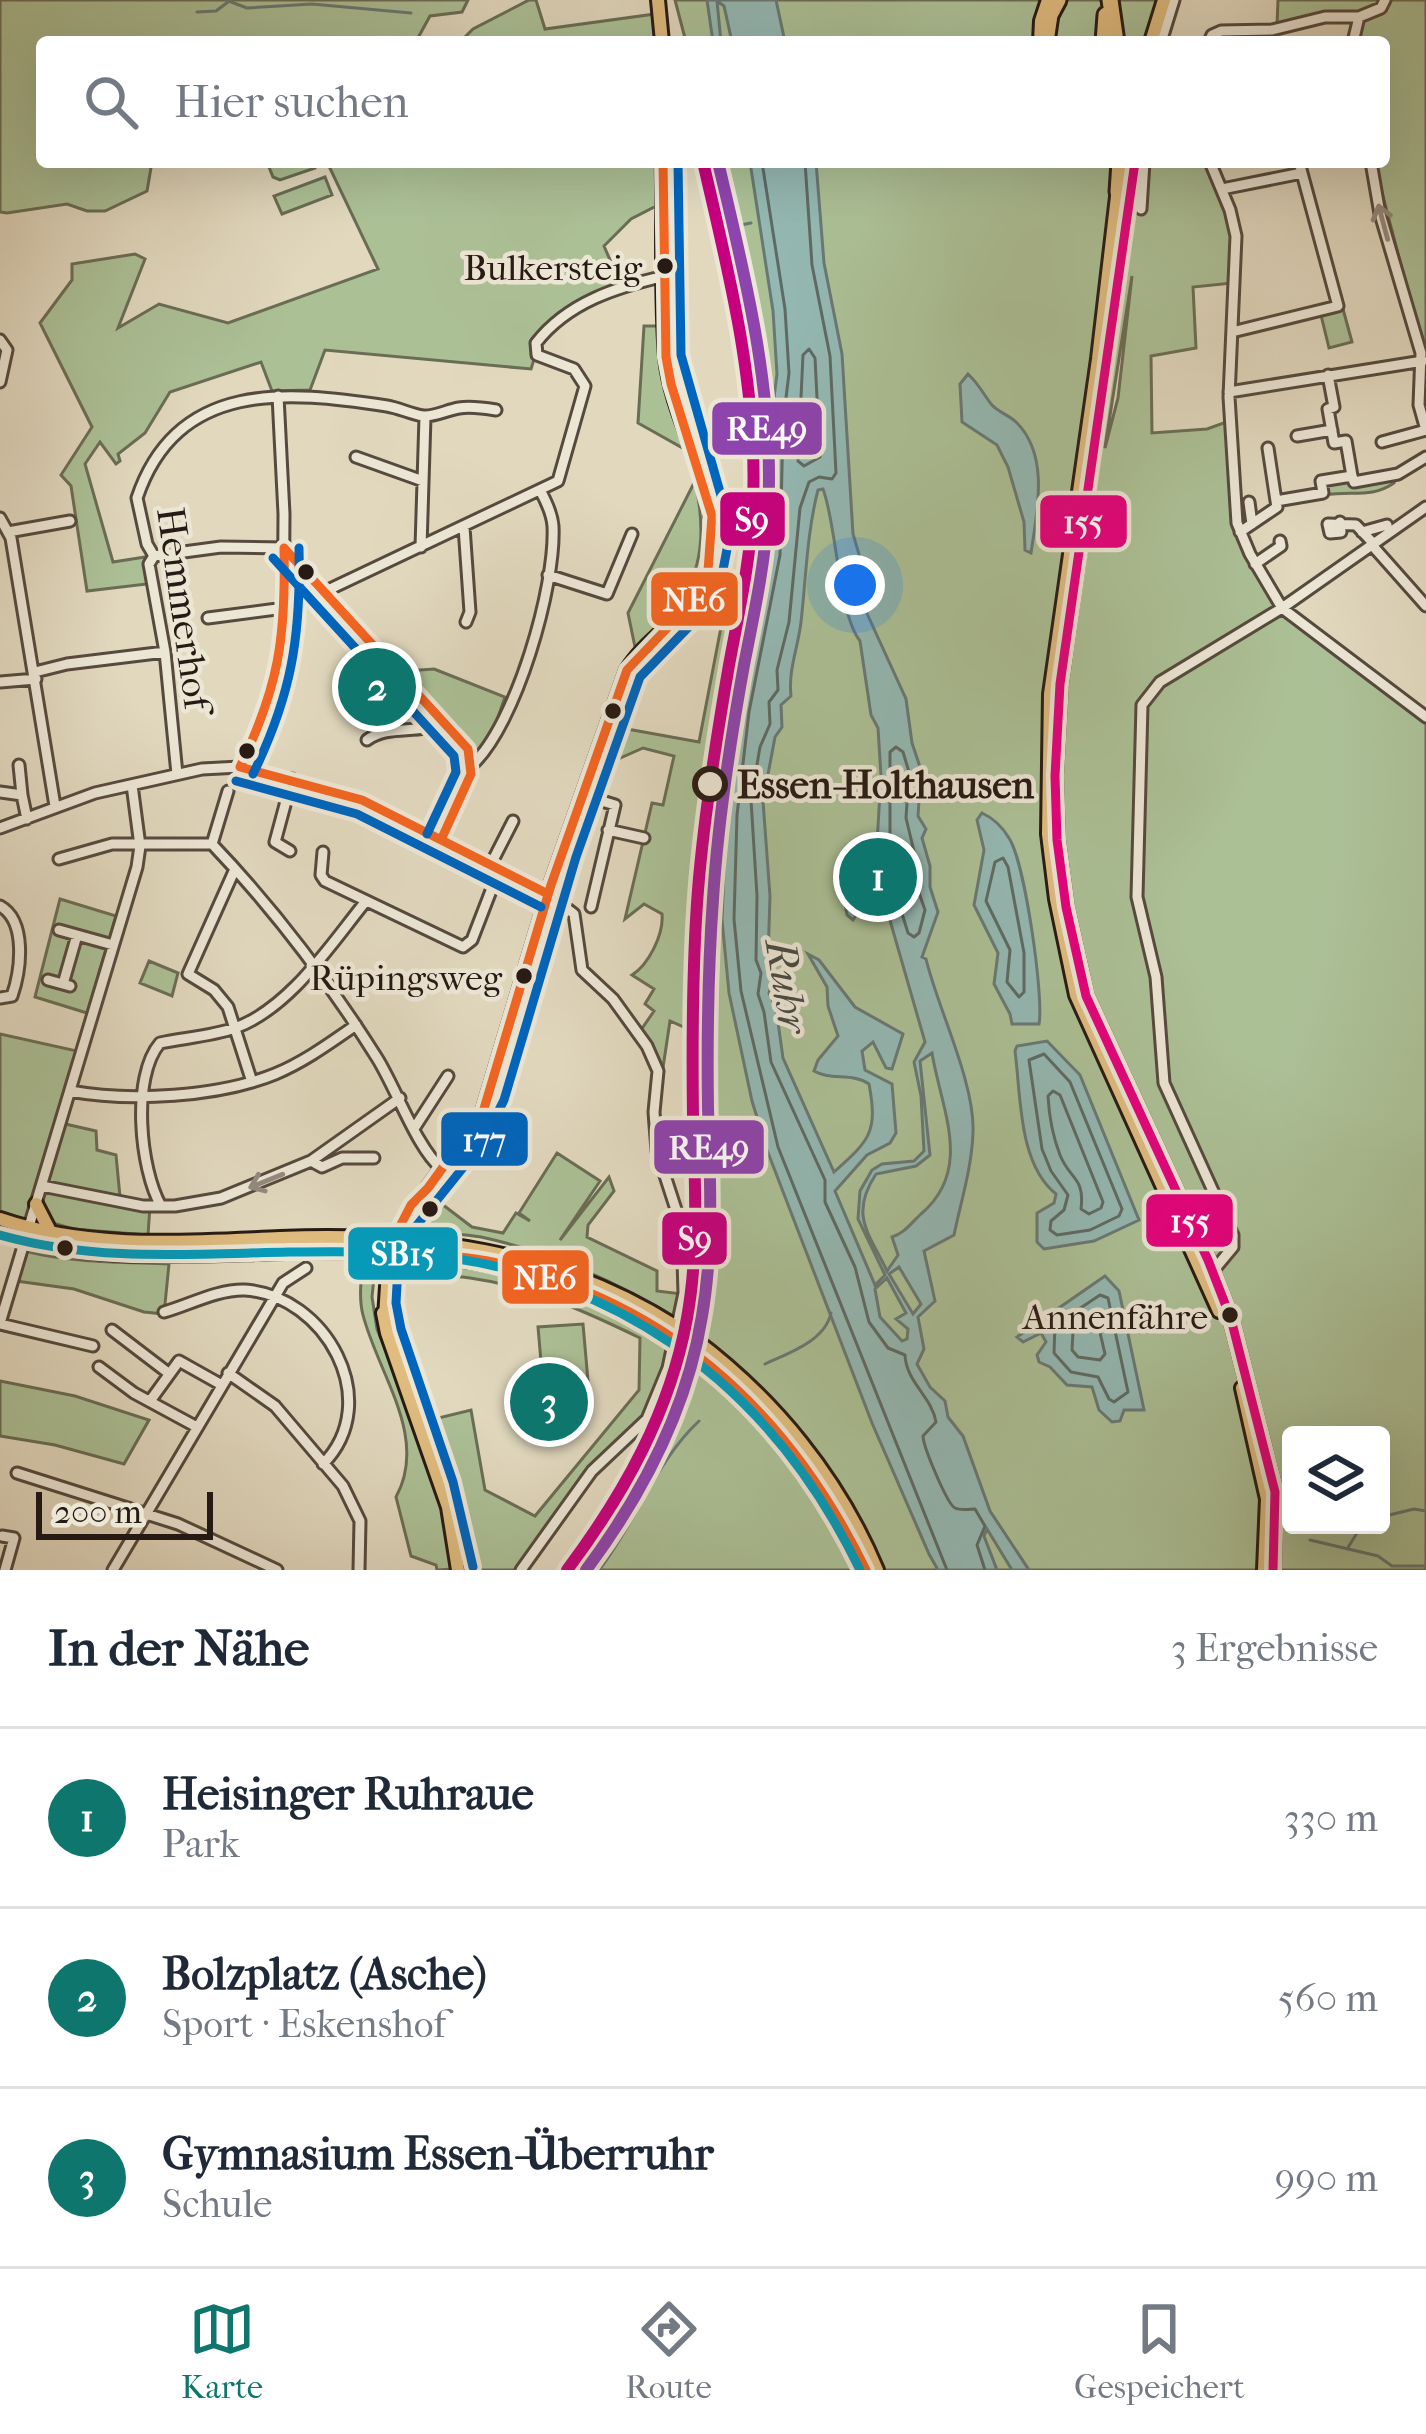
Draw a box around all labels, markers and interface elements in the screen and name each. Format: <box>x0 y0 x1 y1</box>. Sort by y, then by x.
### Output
search box <box>36 36 1390 168</box>
icon: search <box>78 69 144 135</box>
text: Hier suchen <box>174 76 409 129</box>
one-way arrow <box>1370 203 1392 241</box>
place label: Bulkersteig <box>463 247 643 289</box>
marker: Bulkersteig <box>654 255 676 277</box>
line badge: RE49 <box>710 400 824 457</box>
text: RE49 <box>727 410 807 450</box>
line badge: S9 <box>718 490 787 548</box>
line badge: 155 <box>1038 493 1129 550</box>
text: S9 <box>735 501 769 540</box>
text: 155 <box>1063 503 1103 542</box>
street label: Hemmerhof <box>147 504 222 720</box>
your location <box>825 555 885 615</box>
unlabelled marker <box>295 561 317 583</box>
line badge: NE6 <box>649 570 740 628</box>
text: NE6 <box>662 581 727 620</box>
pin: 2 <box>338 642 416 732</box>
unlabelled marker <box>602 700 624 722</box>
unlabelled marker <box>236 740 258 762</box>
place label: Essen-Holthausen <box>737 762 1034 808</box>
marker: Essen-Holthausen <box>694 768 726 800</box>
pin: 1 <box>839 832 917 922</box>
water label: Ruhr <box>755 933 819 1039</box>
place label: Rüpingsweg <box>310 957 503 999</box>
marker: Rüpingsweg <box>513 965 535 987</box>
line badge: 177 <box>439 1110 530 1168</box>
line badge: RE49 <box>652 1118 766 1176</box>
text: 177 <box>462 1121 506 1160</box>
text: RE49 <box>669 1129 749 1169</box>
one-way arrow <box>249 1171 286 1193</box>
line badge: 155 <box>1144 1192 1235 1249</box>
unlabelled marker <box>419 1198 441 1220</box>
text: 155 <box>1170 1202 1210 1241</box>
line badge: S9 <box>660 1210 729 1267</box>
text: S9 <box>678 1220 712 1259</box>
line badge: SB15 <box>346 1225 460 1282</box>
text: SB15 <box>371 1235 435 1274</box>
unlabelled marker <box>54 1237 76 1259</box>
line badge: NE6 <box>500 1248 591 1306</box>
text: NE6 <box>513 1259 578 1298</box>
place label: Annenfähre <box>1021 1296 1208 1338</box>
marker: Annenfähre <box>1219 1304 1241 1326</box>
pin: 3 <box>510 1357 588 1447</box>
map controls <box>1282 1426 1390 1534</box>
button: layers <box>1282 1426 1390 1534</box>
scale bar <box>36 1486 213 1539</box>
text: 200 m <box>54 1493 142 1532</box>
text: In der Nähe <box>48 1618 309 1678</box>
text: 3 Ergebnisse <box>1171 1625 1378 1671</box>
text: Heisinger Ruhraue <box>162 1768 534 1821</box>
text: 1 <box>80 1795 94 1841</box>
text: 330 m <box>1284 1795 1378 1841</box>
text: Park <box>162 1821 240 1867</box>
text: Bolzplatz (Asche) <box>162 1948 487 2001</box>
text: 2 <box>77 1975 97 2021</box>
text: 560 m <box>1278 1975 1378 2021</box>
text: Sport · Eskenshof <box>162 2001 446 2047</box>
text: Gymnasium Essen-Überruhr <box>162 2128 714 2181</box>
text: 3 <box>79 2155 95 2201</box>
text: 990 m <box>1275 2155 1378 2201</box>
text: Schule <box>162 2181 272 2227</box>
tab: Karte <box>181 2296 263 2407</box>
tab: Route <box>625 2296 712 2407</box>
tab: Gespeichert <box>1074 2296 1245 2407</box>

